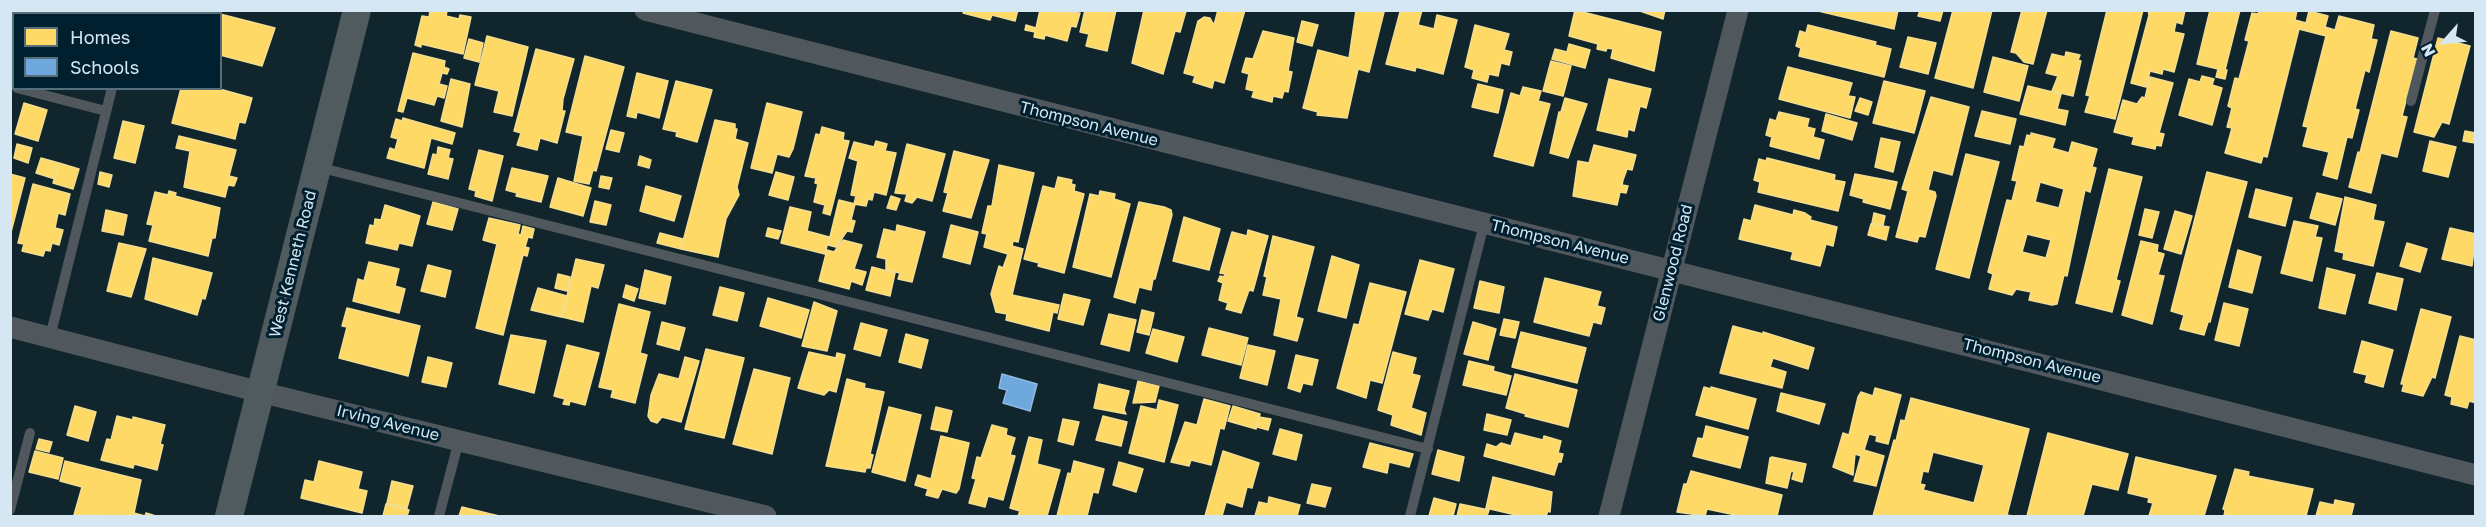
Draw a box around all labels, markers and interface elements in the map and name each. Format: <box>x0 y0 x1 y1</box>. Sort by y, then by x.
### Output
legend <box>12 12 222 90</box>
north arrow <box>2414 12 2474 72</box>
text: Homes <box>70 26 130 48</box>
text: N <box>2416 40 2440 60</box>
text: Schools <box>70 56 139 78</box>
street label: Thompson Avenue <box>1018 98 1160 150</box>
street label: West Kenneth Road <box>265 188 321 340</box>
street label: Glenwood Road <box>1649 202 1697 324</box>
street label: Thompson Avenue <box>1489 216 1631 268</box>
street label: Thompson Avenue <box>1961 335 2103 387</box>
street label: Irving Avenue <box>335 401 441 445</box>

